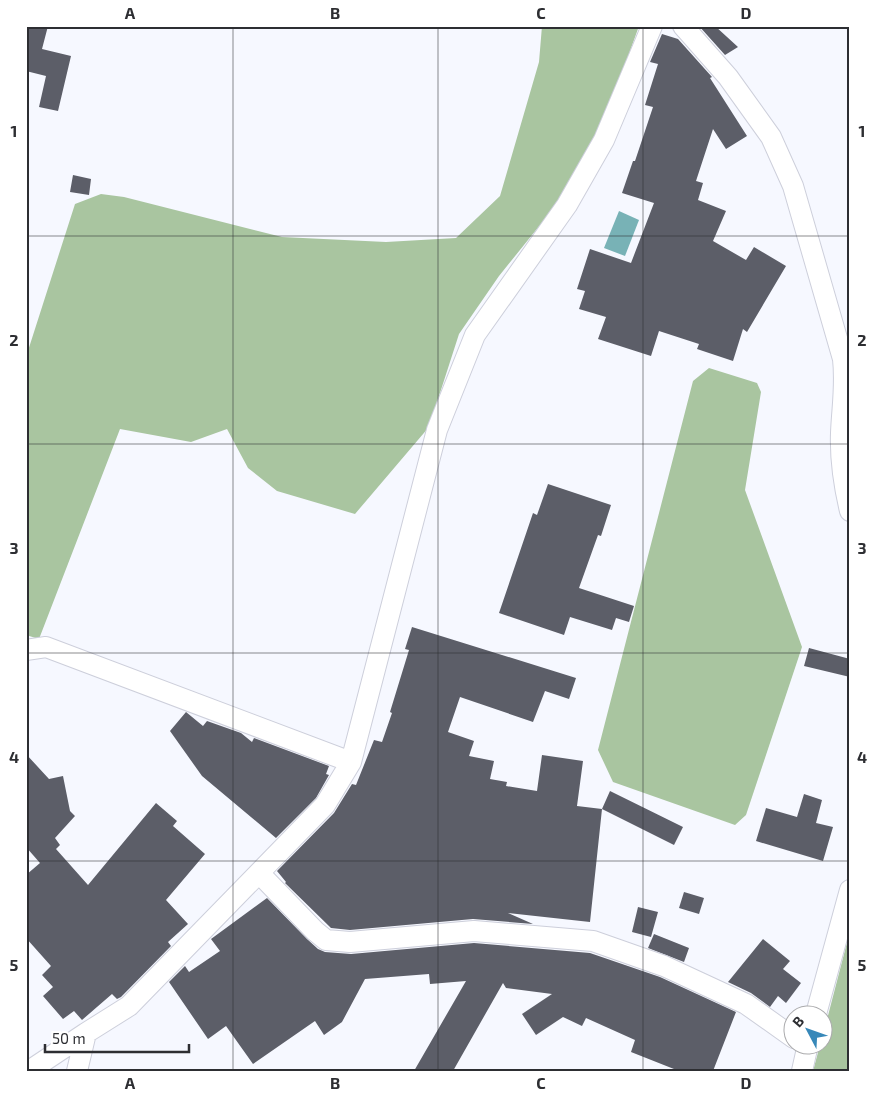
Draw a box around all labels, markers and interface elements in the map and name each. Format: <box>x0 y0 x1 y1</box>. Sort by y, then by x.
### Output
text: A <box>125 3 136 22</box>
text: B <box>330 3 340 22</box>
text: C <box>536 3 546 22</box>
text: D <box>741 3 752 22</box>
text: 1 <box>11 121 17 140</box>
text: 1 <box>859 121 865 140</box>
text: 2 <box>9 330 19 349</box>
text: 2 <box>857 330 867 349</box>
text: 3 <box>9 538 19 557</box>
text: 3 <box>857 538 867 557</box>
text: 4 <box>9 747 19 766</box>
text: 4 <box>857 747 867 766</box>
text: 5 <box>10 955 19 974</box>
text: 5 <box>858 955 867 974</box>
north arrow <box>784 1004 834 1054</box>
text: B <box>788 1012 807 1030</box>
scale bar <box>45 1022 189 1054</box>
text: 50 m <box>52 1029 86 1047</box>
text: A <box>125 1073 136 1092</box>
text: B <box>330 1073 340 1092</box>
text: C <box>536 1073 546 1092</box>
text: D <box>741 1073 752 1092</box>

